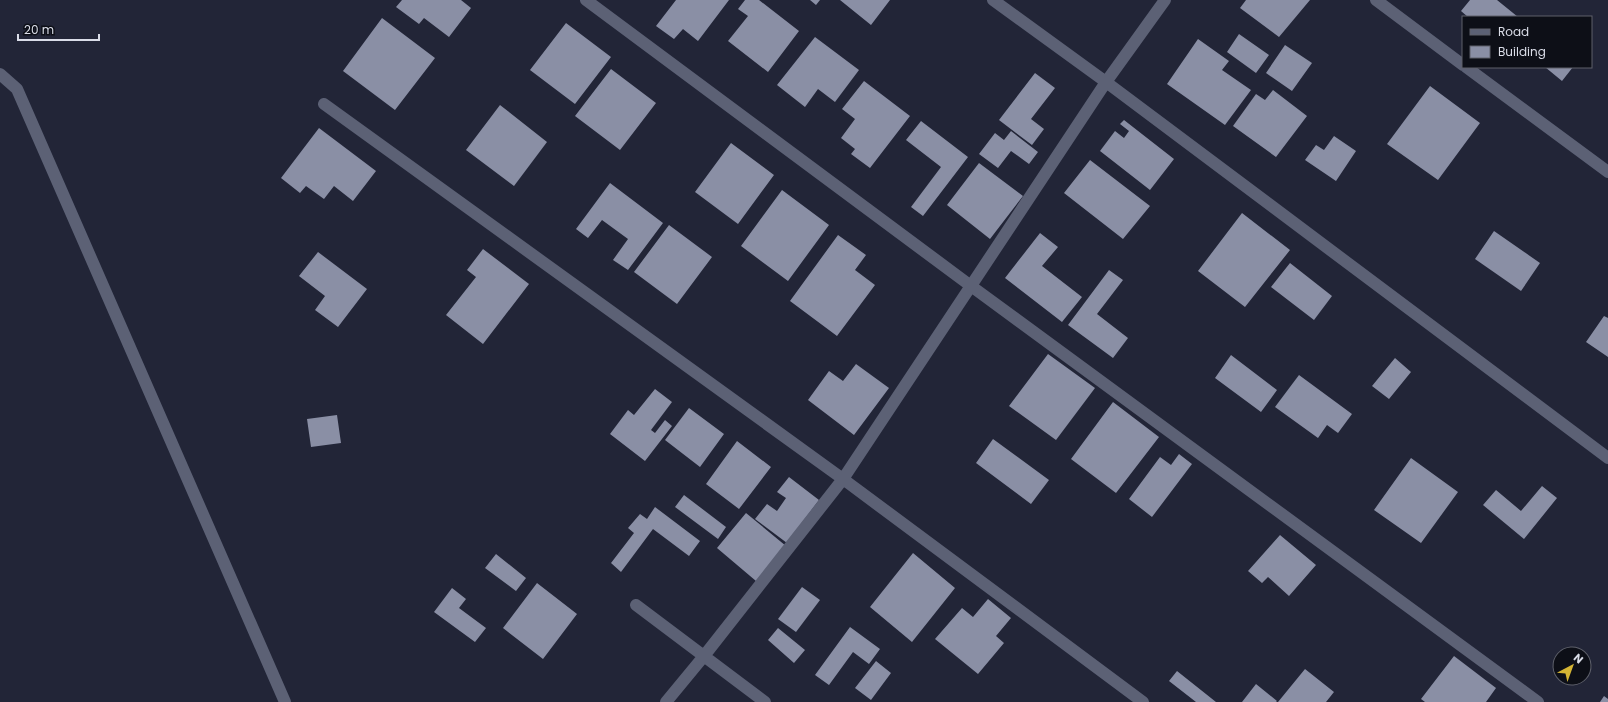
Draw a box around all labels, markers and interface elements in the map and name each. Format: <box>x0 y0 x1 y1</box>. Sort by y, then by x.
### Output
scale bar <box>18 16 99 42</box>
legend <box>1462 16 1592 68</box>
text: 20 m <box>24 21 54 38</box>
text: Road <box>1498 23 1529 40</box>
text: Building <box>1498 43 1546 60</box>
north arrow <box>1552 646 1592 686</box>
text: N <box>1570 650 1587 667</box>

